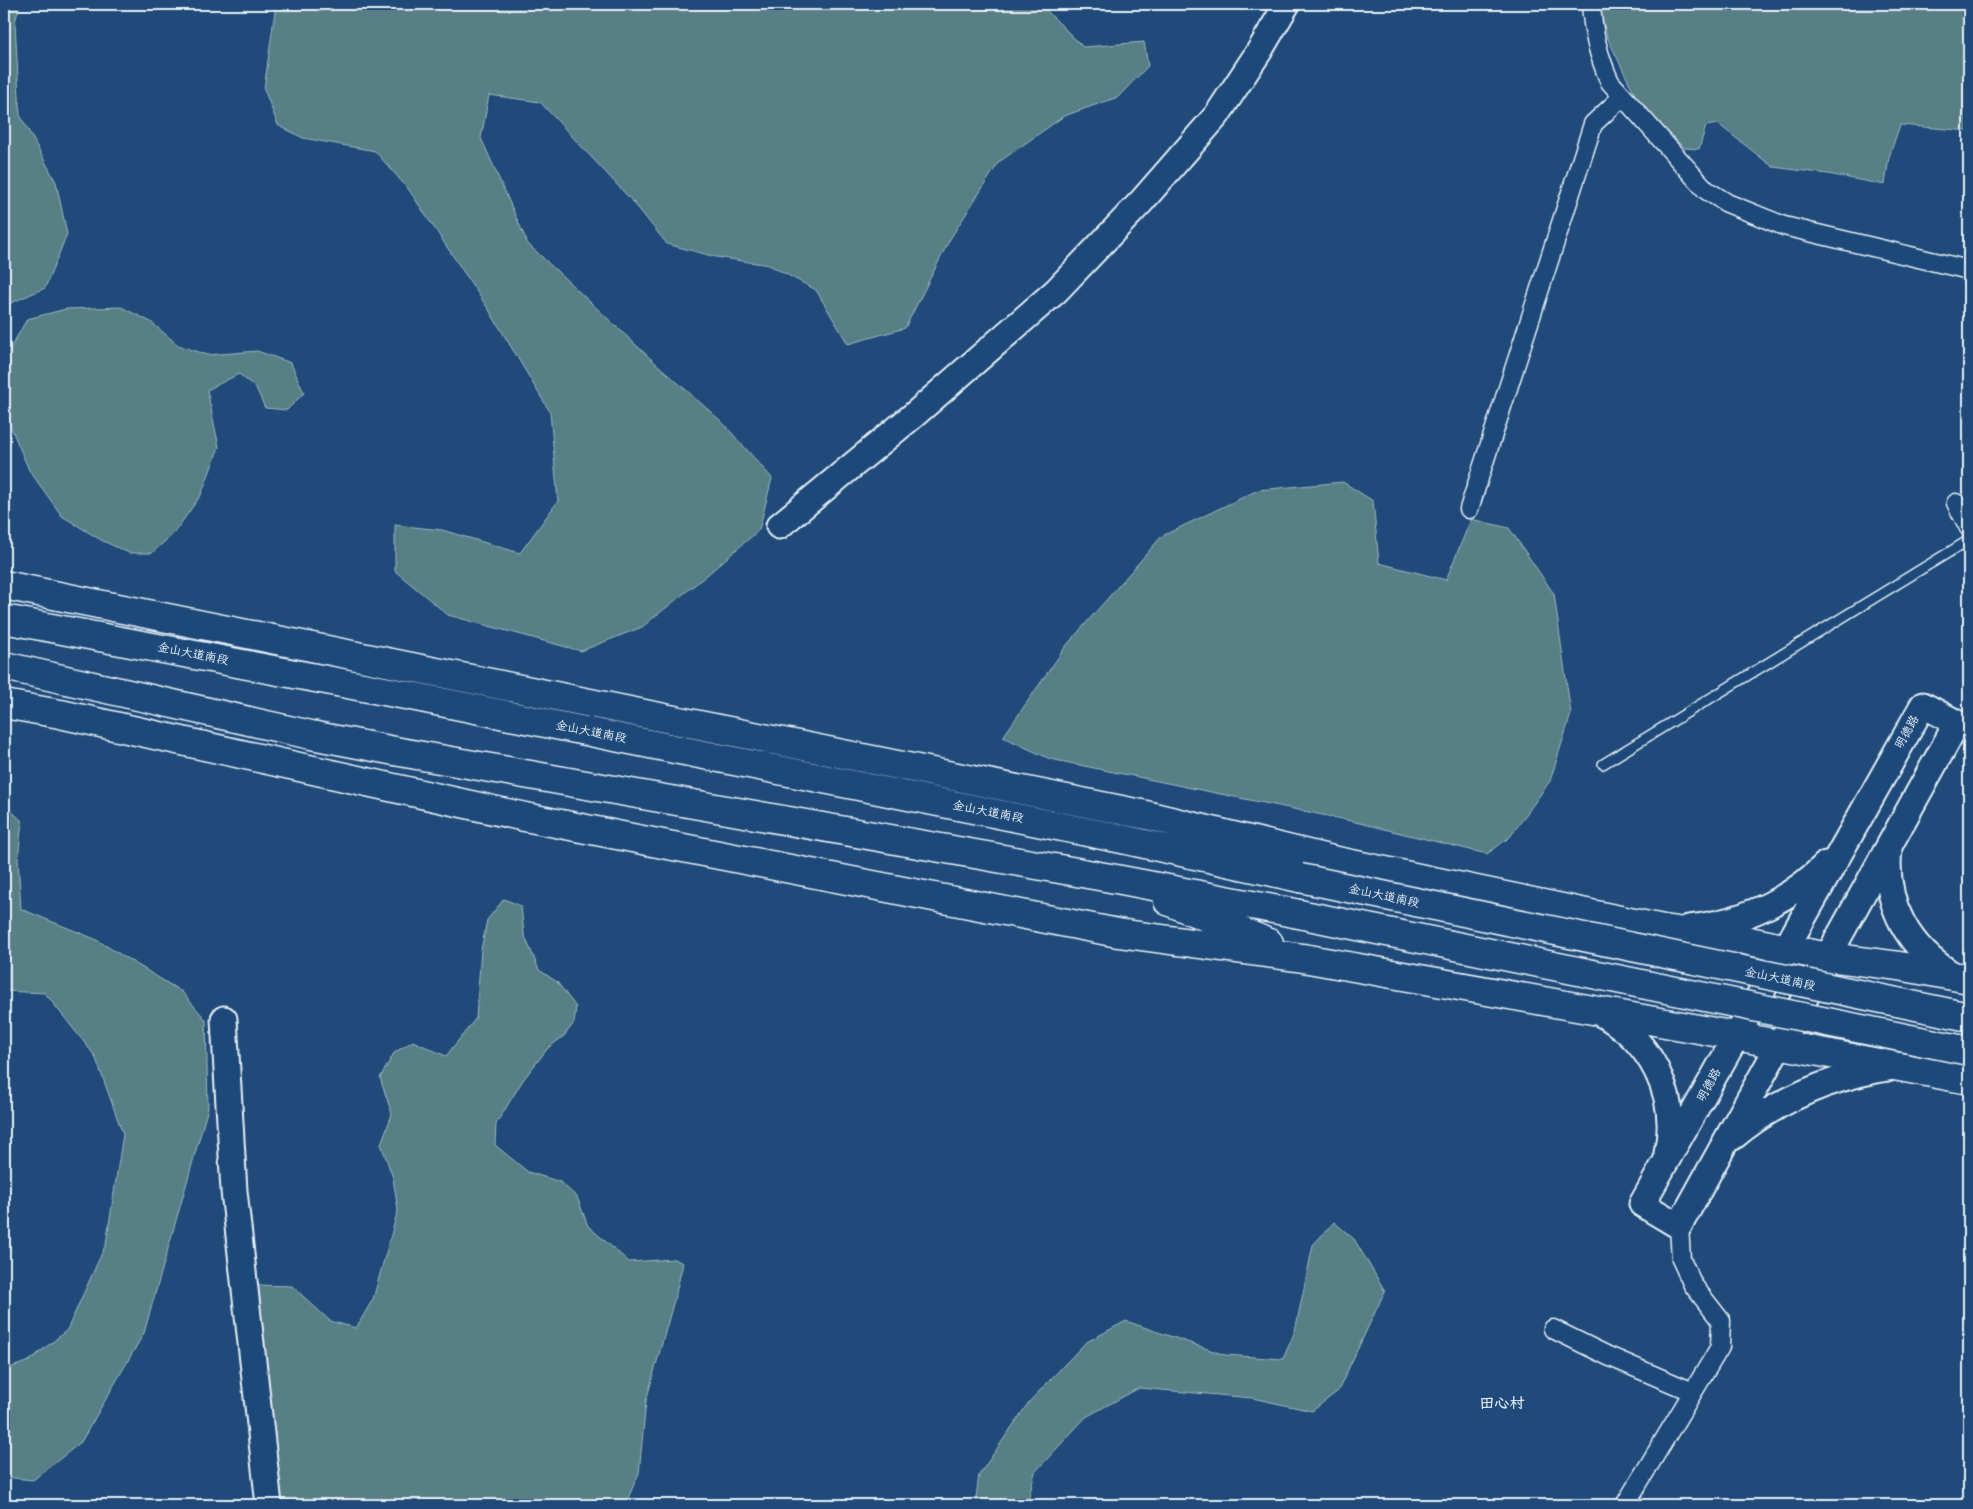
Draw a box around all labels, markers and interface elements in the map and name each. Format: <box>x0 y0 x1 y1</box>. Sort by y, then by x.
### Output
street label: 金山大道南段 <box>156 640 230 668</box>
street label: 明德路 <box>1892 713 1922 751</box>
street label: 金山大道南段 <box>554 718 628 746</box>
street label: 金山大道南段 <box>951 798 1025 826</box>
street label: 金山大道南段 <box>1347 881 1421 911</box>
street label: 金山大道南段 <box>1743 964 1817 994</box>
street label: 明德路 <box>1694 1066 1724 1104</box>
district label: 田心村 <box>1479 1394 1525 1413</box>

